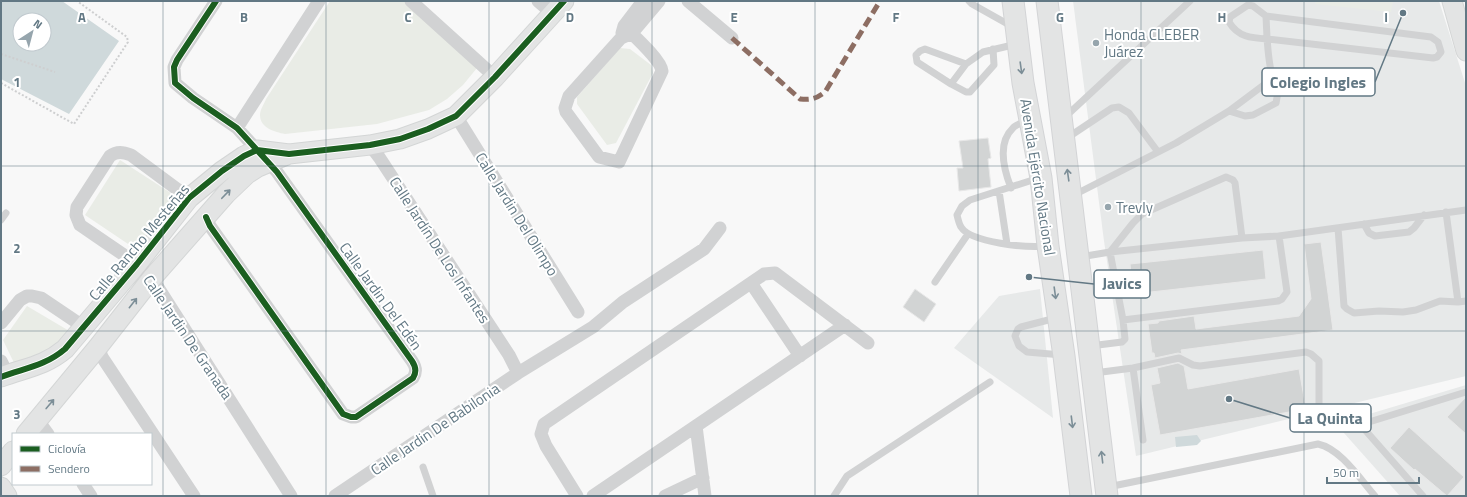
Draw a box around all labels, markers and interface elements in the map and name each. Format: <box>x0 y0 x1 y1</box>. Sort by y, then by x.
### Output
text: A <box>78 7 86 27</box>
text: B <box>240 7 248 27</box>
text: C <box>404 7 412 27</box>
text: D <box>566 7 574 27</box>
text: E <box>730 7 738 27</box>
text: F <box>893 7 900 27</box>
text: G <box>1056 7 1064 27</box>
text: H <box>1218 7 1226 27</box>
text: I <box>1384 7 1388 27</box>
north arrow <box>12 12 52 52</box>
text: N <box>30 15 46 33</box>
place label: Honda CLEBER Juárez <box>1104 23 1199 63</box>
marker: Honda CLEBER Juárez <box>1091 38 1101 48</box>
one-way arrow <box>1017 61 1025 74</box>
callout: Colegio Ingles <box>1262 68 1375 96</box>
text: Colegio Ingles <box>1270 70 1366 94</box>
text: 1 <box>13 72 21 92</box>
street label: Avenida Ejército Nacional <box>1014 97 1062 257</box>
street label: Calle Jardin Del Olimpo <box>470 148 564 280</box>
one-way arrow <box>1064 169 1072 182</box>
street label: Calle Jardín De Los Infantes <box>384 172 496 328</box>
street label: Calle Rancho Mesteñas <box>83 178 195 306</box>
one-way arrow <box>221 189 231 199</box>
place label: Trevly <box>1116 196 1153 219</box>
marker: Trevly <box>1103 202 1113 212</box>
street label: Calle Jardin Del Edén <box>334 237 428 355</box>
text: 2 <box>13 238 21 258</box>
street label: Calle Jardin De Granada <box>138 270 239 405</box>
callout: Javics <box>1094 270 1150 298</box>
text: Javics <box>1102 271 1142 295</box>
one-way arrow <box>1051 286 1059 299</box>
one-way arrow <box>128 298 137 309</box>
street label: Calle Jardin De Babilonia <box>366 377 505 481</box>
one-way arrow <box>46 398 55 409</box>
text: 3 <box>13 404 21 424</box>
callout: La Quinta <box>1290 404 1371 432</box>
text: La Quinta <box>1297 406 1363 430</box>
one-way arrow <box>1068 415 1076 428</box>
legend <box>12 433 152 485</box>
text: Ciclovía <box>48 439 86 458</box>
one-way arrow <box>1098 451 1106 464</box>
text: Sendero <box>48 459 90 478</box>
scale bar <box>1327 459 1419 485</box>
text: 50 m <box>1333 463 1359 482</box>

